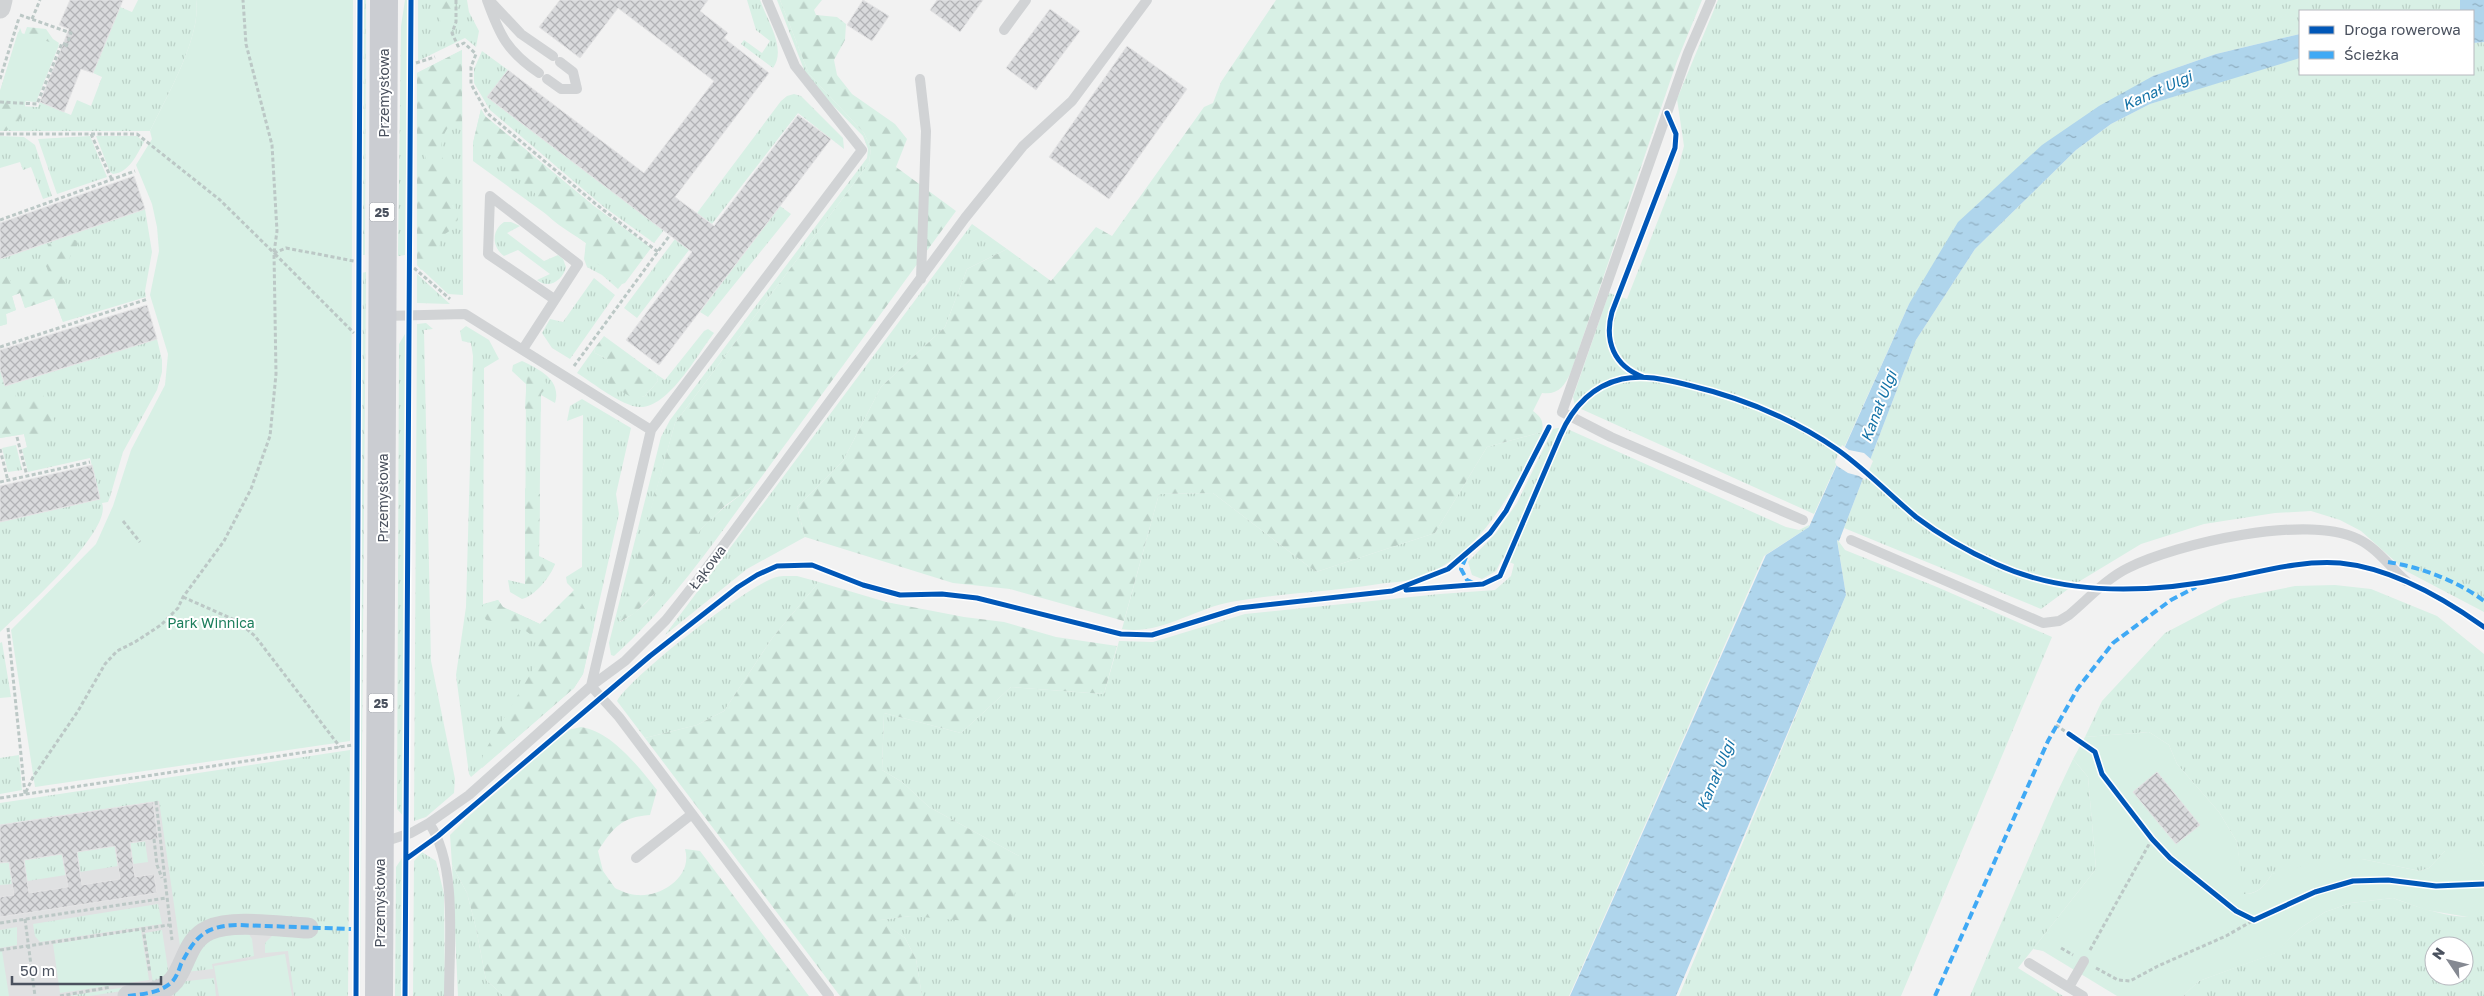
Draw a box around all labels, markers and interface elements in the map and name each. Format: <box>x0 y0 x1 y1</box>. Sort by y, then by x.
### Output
legend <box>2299 10 2474 75</box>
text: Droga rowerowa <box>2344 20 2461 38</box>
text: Ścieżka <box>2344 45 2399 63</box>
street label: Przemysłowa <box>375 48 392 138</box>
water label: Kanał Ulgi <box>2120 66 2197 114</box>
road number: 25 <box>370 202 394 222</box>
water label: Kanał Ulgi <box>1856 366 1901 444</box>
street label: Przemysłowa <box>374 453 391 543</box>
street label: Łąkowa <box>685 541 729 593</box>
park label: Park Winnica <box>167 614 255 631</box>
road number: 25 <box>368 694 394 712</box>
water label: Kanał Ulgi <box>1692 736 1739 813</box>
street label: Przemysłowa <box>371 858 388 948</box>
north arrow <box>2424 936 2474 986</box>
text: N <box>2428 944 2448 962</box>
scale bar <box>12 954 161 986</box>
text: 50 m <box>20 961 55 979</box>

